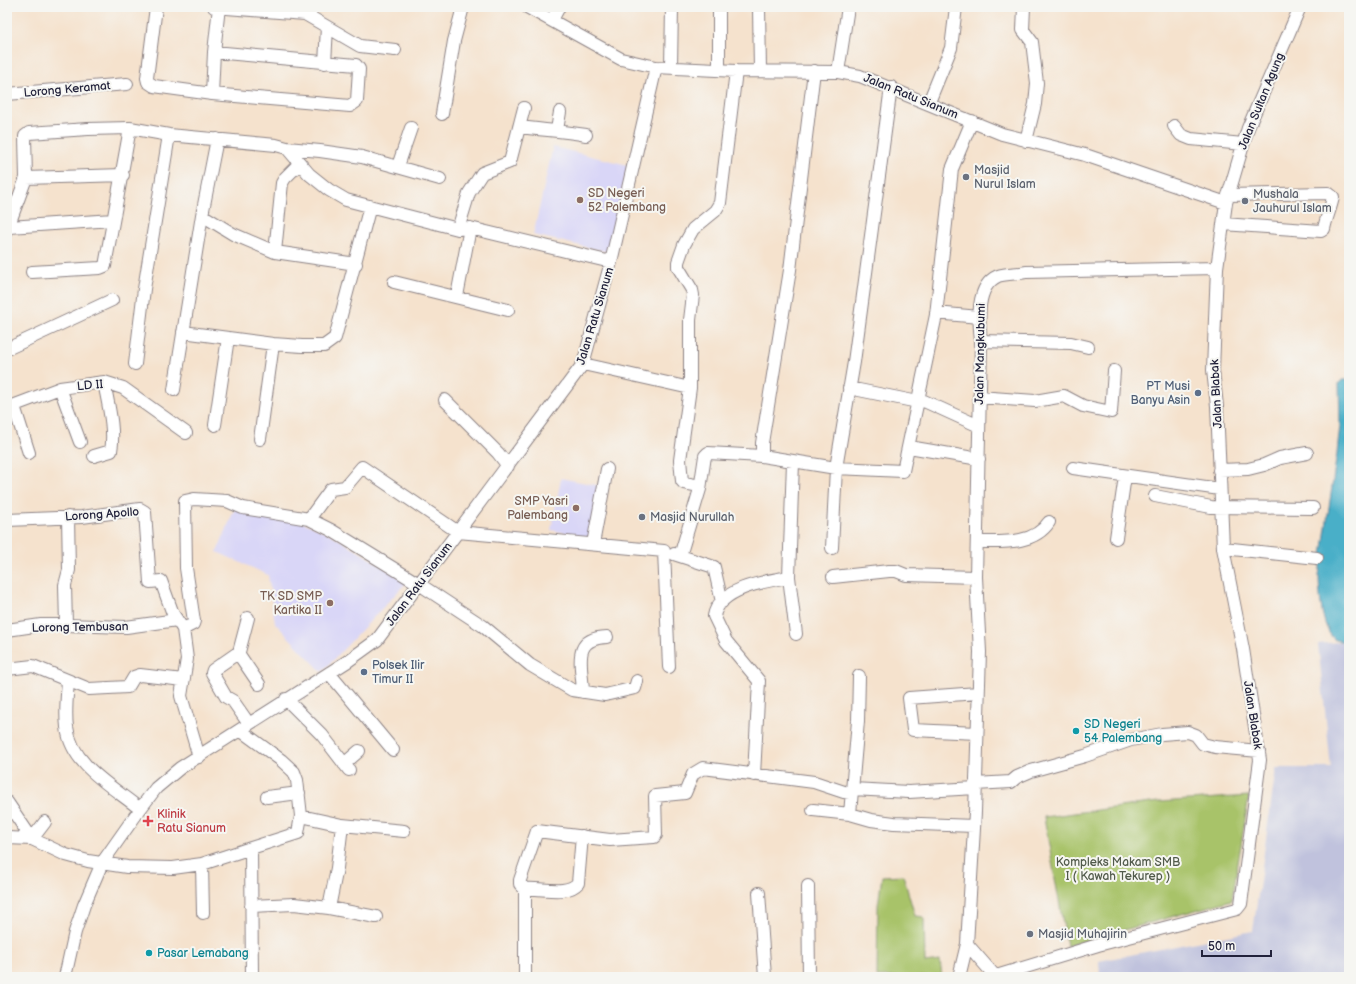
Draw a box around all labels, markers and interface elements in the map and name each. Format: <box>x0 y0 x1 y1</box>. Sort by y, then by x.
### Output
street label: Jalan Sultan Agung <box>1235 51 1288 152</box>
street label: Jalan Ratu Sianum <box>861 71 961 122</box>
street label: Lorong Keramat <box>23 78 111 101</box>
place label: Masjid Nurul Islam <box>974 163 1036 192</box>
marker: Masjid Nurul Islam <box>961 172 971 182</box>
place label: SD Negeri 52 Palembang <box>588 186 666 215</box>
place label: Mushala Jauhurul Islam <box>1253 187 1332 216</box>
marker: SD Negeri 52 Palembang <box>575 195 585 205</box>
marker: Mushala Jauhurul Islam <box>1240 196 1250 206</box>
street label: Jalan Ratu Sianum <box>574 266 617 367</box>
street label: Jalan Mangkubumi <box>972 303 989 405</box>
street label: Jalan Blabak <box>1207 359 1226 429</box>
street label: LD II <box>76 377 104 394</box>
place label: PT Musi Banyu Asin <box>1130 379 1190 408</box>
marker: PT Musi Banyu Asin <box>1193 388 1203 398</box>
place label: SMP Yasri Palembang <box>507 494 568 523</box>
marker: SMP Yasri Palembang <box>571 503 581 513</box>
street label: Lorong Apollo <box>64 504 140 525</box>
place label: Masjid Nurullah <box>650 510 735 525</box>
marker: Masjid Nurullah <box>637 512 647 522</box>
street label: Jalan Ratu Sianum <box>383 539 456 629</box>
place label: TK SD SMP Kartika II <box>260 589 322 618</box>
marker: TK SD SMP Kartika II <box>325 598 335 608</box>
street label: Lorong Tembusan <box>32 619 129 636</box>
place label: Polsek Ilir Timur II <box>372 658 425 687</box>
marker: Polsek Ilir Timur II <box>359 667 369 677</box>
street label: Jalan Blabak <box>1240 680 1265 751</box>
place label: SD Negeri 54 Palembang <box>1084 717 1162 746</box>
marker: SD Negeri 54 Palembang <box>1071 726 1081 736</box>
place label: Klinik Ratu Sianum <box>157 807 226 836</box>
marker: Klinik Ratu Sianum <box>142 815 154 827</box>
park label: Kompleks Makam SMB I ( Kawah Tekurep ) <box>1056 855 1180 884</box>
place label: Masjid Muhajirin <box>1038 927 1127 942</box>
marker: Masjid Muhajirin <box>1025 929 1035 939</box>
scale bar <box>1202 932 1271 958</box>
text: 50 m <box>1208 939 1235 954</box>
place label: Pasar Lemabang <box>157 946 249 961</box>
marker: Pasar Lemabang <box>144 948 154 958</box>

